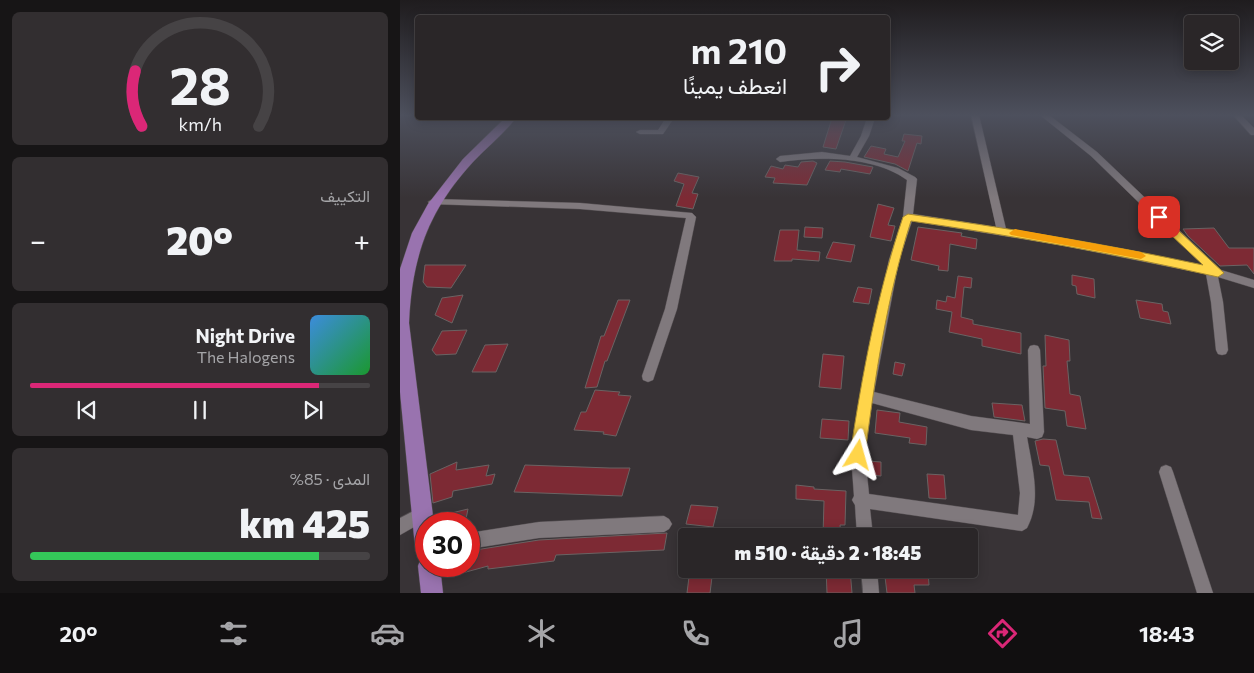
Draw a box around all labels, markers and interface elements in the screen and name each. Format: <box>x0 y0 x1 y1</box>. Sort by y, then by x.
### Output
map controls <box>1184 15 1239 70</box>
button: layers <box>1184 15 1239 70</box>
text: 210 m <box>691 28 787 71</box>
icon: right <box>805 35 870 100</box>
text: 28 <box>169 52 231 116</box>
text: انعطف يمينًا <box>683 72 787 99</box>
text: km/h <box>178 113 222 135</box>
text: التكييف <box>320 186 370 205</box>
pin <box>1138 196 1180 238</box>
icon: arrive <box>1145 203 1173 231</box>
text: 20° <box>166 216 233 263</box>
text: − <box>30 223 46 257</box>
text: + <box>354 223 370 257</box>
text: Night Drive <box>195 324 295 347</box>
text: The Halogens <box>197 347 295 366</box>
icon: previous <box>73 396 101 424</box>
icon: pause <box>186 396 214 424</box>
icon: next <box>299 396 327 424</box>
position arrow <box>831 428 883 480</box>
text: المدى · 85% <box>290 469 370 488</box>
text: 425 km <box>239 499 370 546</box>
speed limit sign: 30 <box>415 512 480 577</box>
text: 18:45 · 2 دقيقة · 510 m <box>735 541 921 564</box>
icon: filters <box>216 616 251 651</box>
icon: car <box>370 616 405 651</box>
icon: climate <box>524 616 559 651</box>
icon: phone <box>678 616 713 651</box>
icon: music <box>831 616 866 651</box>
icon: directions <box>985 616 1020 651</box>
text: 20° <box>59 620 97 647</box>
text: 18:43 <box>1139 620 1195 647</box>

